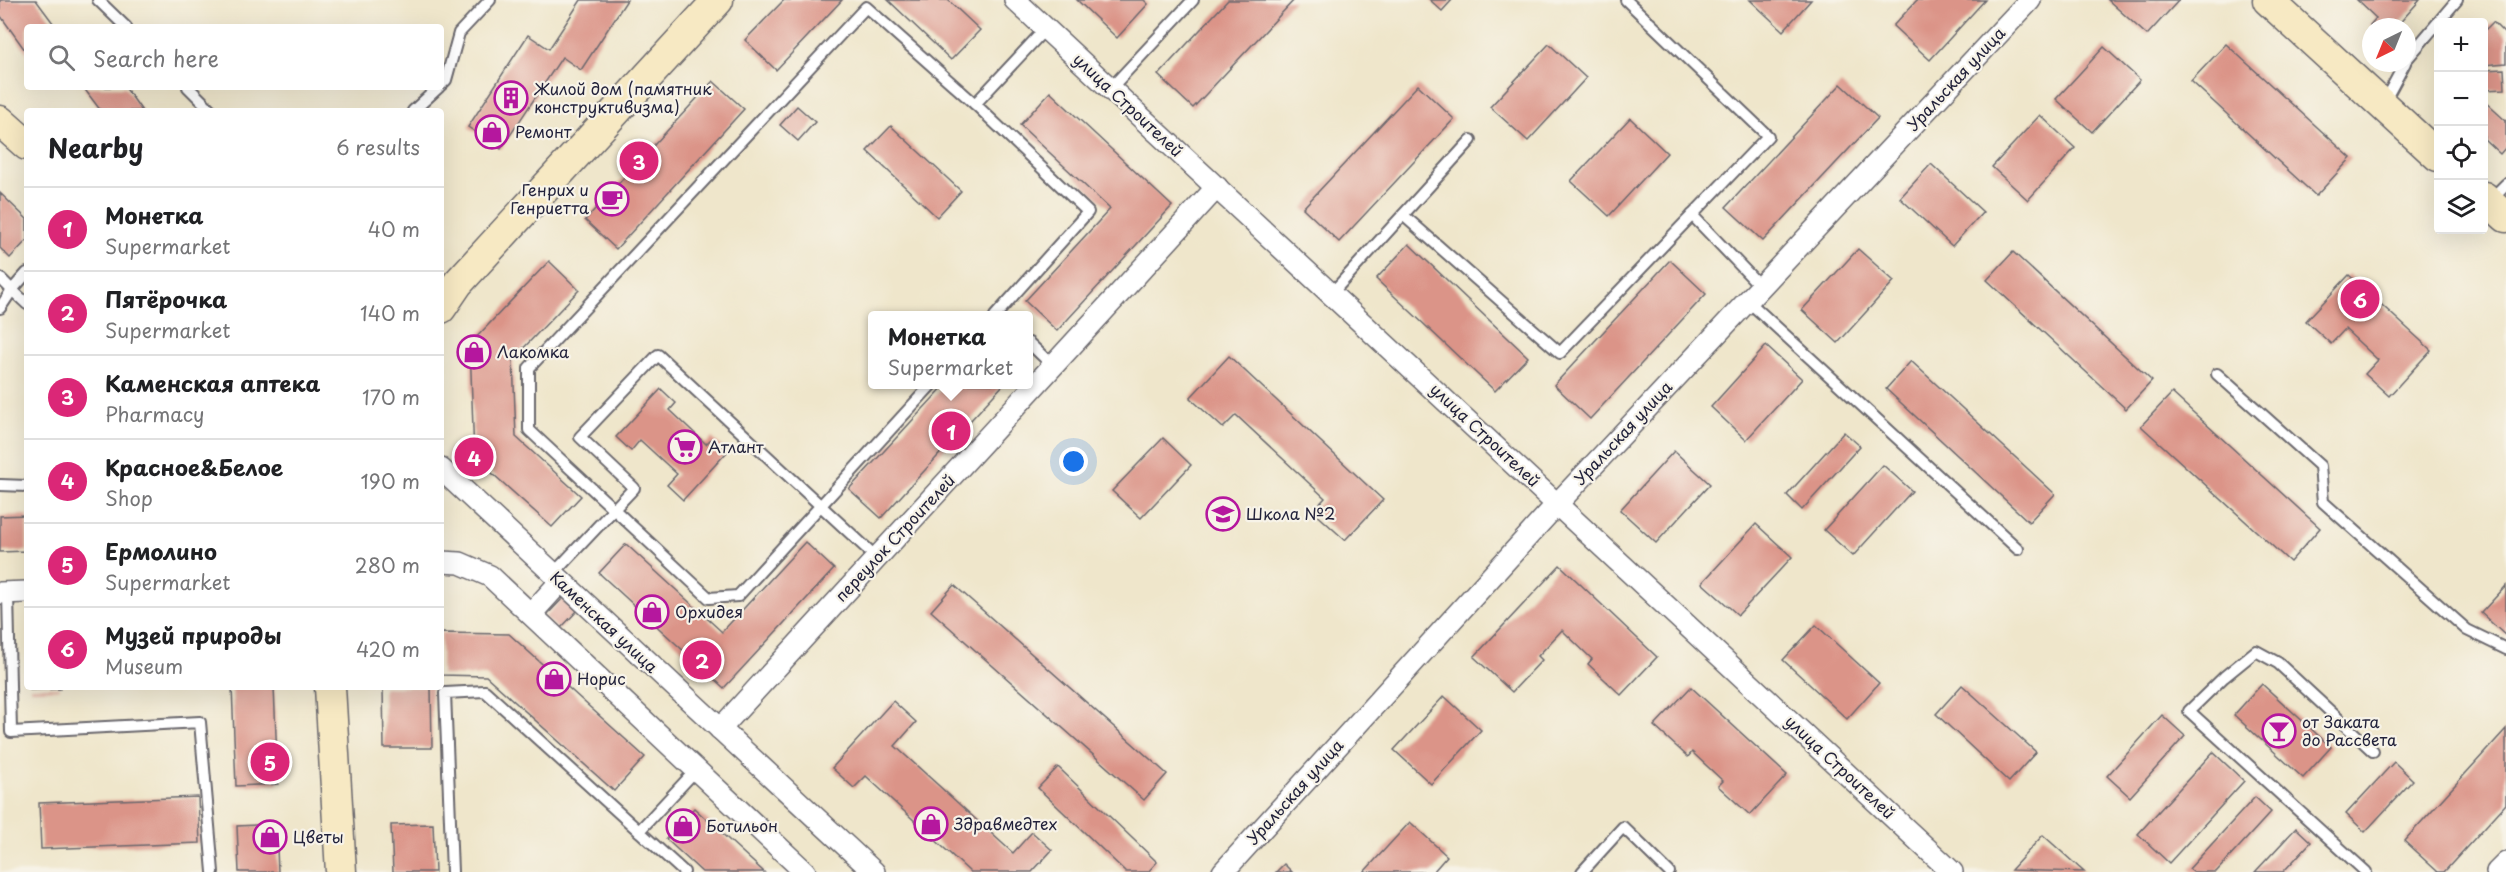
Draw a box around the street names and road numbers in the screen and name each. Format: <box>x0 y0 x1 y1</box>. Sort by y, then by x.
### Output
street label: Уральская улица <box>1901 21 2010 136</box>
street label: улица Строителей <box>1068 47 1189 162</box>
street label: Уральская улица <box>1568 375 1677 490</box>
street label: улица Строителей <box>1425 377 1546 492</box>
street label: переулок Строителей <box>829 468 960 607</box>
street label: Каменская улица <box>545 565 664 678</box>
street label: улица Строителей <box>1780 709 1901 824</box>
street label: Уральская улица <box>1240 733 1348 849</box>

